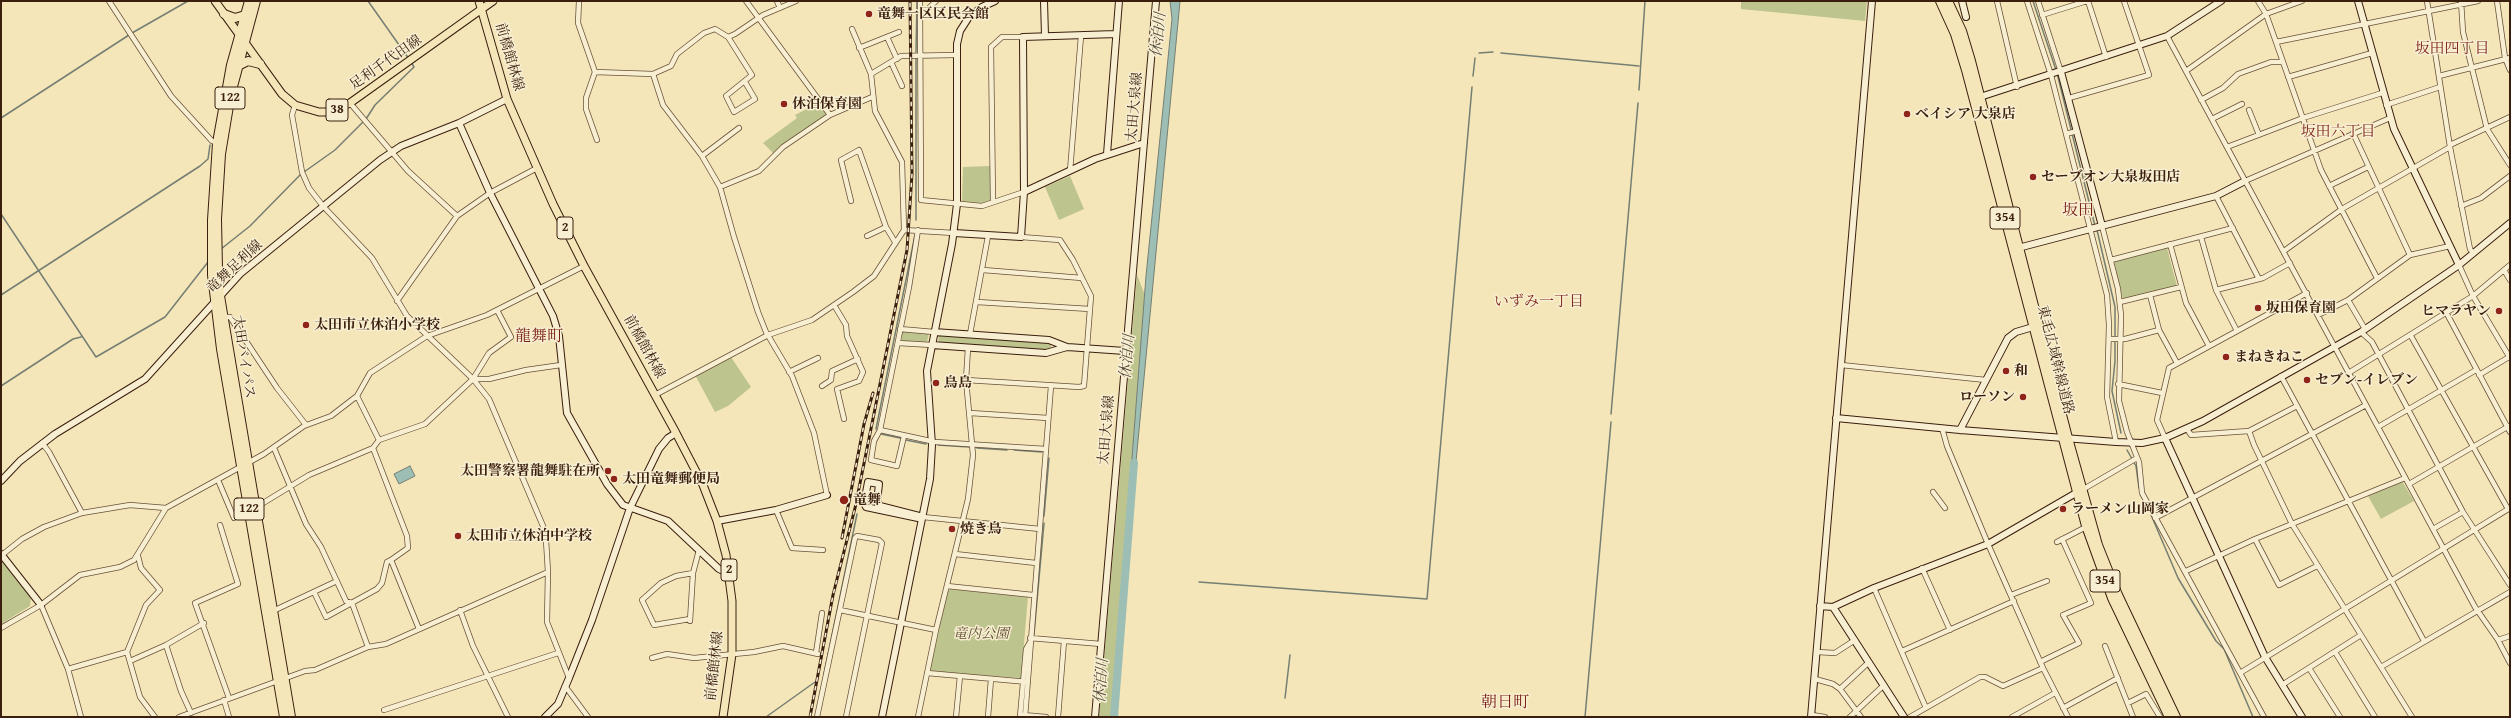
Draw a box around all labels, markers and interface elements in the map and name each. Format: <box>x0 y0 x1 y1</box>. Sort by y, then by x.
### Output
place label: 竜舞一区区民会館 <box>877 6 989 22</box>
marker: 竜舞一区区民会館 <box>864 9 874 19</box>
water label: 休泊川 <box>1148 12 1170 58</box>
street label: 前橋館林線 <box>491 21 527 93</box>
street label: 足利千代田線 <box>347 32 425 94</box>
district label: 坂田四丁目 <box>2415 40 2489 58</box>
street label: 太田大泉線 <box>1124 71 1146 143</box>
road number: 122 <box>215 87 245 109</box>
place label: 休泊保育園 <box>792 96 862 112</box>
road number: 38 <box>326 99 348 121</box>
marker: 休泊保育園 <box>779 99 789 109</box>
place label: ベイシア 大泉店 <box>1915 106 2016 122</box>
marker: ベイシア 大泉店 <box>1902 109 1912 119</box>
district label: 坂田六丁目 <box>2301 123 2375 141</box>
place label: セーブオン大泉坂田店 <box>2041 169 2180 185</box>
marker: セーブオン大泉坂田店 <box>2028 172 2038 182</box>
district label: 坂田 <box>2062 201 2094 221</box>
road number: 354 <box>1990 207 2020 229</box>
road number: 2 <box>557 217 573 239</box>
street label: 竜舞足利線 <box>204 237 266 297</box>
district label: いずみ一丁目 <box>1494 293 1584 311</box>
place label: 坂田保育園 <box>2266 300 2336 316</box>
marker: 坂田保育園 <box>2253 303 2263 313</box>
place label: ヒマラヤン <box>2421 303 2491 319</box>
street label: 東毛広域幹線道路 <box>2033 304 2077 416</box>
marker: ヒマラヤン <box>2494 306 2504 316</box>
street label: 前橋館林線 <box>620 312 668 382</box>
street label: 太田バイパス <box>228 314 258 400</box>
place label: 太田市立休泊小学校 <box>314 317 440 333</box>
marker: 太田市立休泊小学校 <box>301 320 311 330</box>
district label: 龍舞町 <box>515 327 563 347</box>
water label: 休泊川 <box>1117 334 1139 380</box>
place label: まねきねこ <box>2234 349 2304 365</box>
marker: まねきねこ <box>2221 352 2231 362</box>
place label: 和 <box>2014 363 2028 379</box>
marker: 和 <box>2001 366 2011 376</box>
place label: セブン-イレブン <box>2315 372 2418 388</box>
place label: 鳥島 <box>944 375 972 391</box>
marker: セブン-イレブン <box>2302 375 2312 385</box>
marker: 鳥島 <box>931 378 941 388</box>
place label: ローソン <box>1959 389 2015 405</box>
marker: ローソン <box>2018 392 2028 402</box>
street label: 太田大泉線 <box>1096 394 1118 466</box>
place label: 太田警察署龍舞駐在所 <box>460 463 600 479</box>
marker: 太田警察署龍舞駐在所 <box>603 466 613 476</box>
place label: 太田竜舞郵便局 <box>622 471 720 487</box>
marker: 太田竜舞郵便局 <box>609 474 619 484</box>
place label: 竜舞 <box>853 492 881 508</box>
marker: 竜舞 <box>838 494 850 506</box>
road number: 122 <box>234 498 264 520</box>
place label: ラーメン山岡家 <box>2071 501 2169 517</box>
marker: ラーメン山岡家 <box>2058 504 2068 514</box>
place label: 焼き鳥 <box>960 521 1002 537</box>
marker: 焼き鳥 <box>947 524 957 534</box>
place label: 太田市立休泊中学校 <box>466 528 592 544</box>
marker: 太田市立休泊中学校 <box>453 531 463 541</box>
road number: 2 <box>721 559 737 581</box>
road number: 354 <box>2090 570 2120 592</box>
park label: 竜内公園 <box>953 626 1009 642</box>
street label: 前橋館林線 <box>703 630 727 702</box>
water label: 休泊川 <box>1091 658 1113 704</box>
district label: 朝日町 <box>1481 693 1529 713</box>

